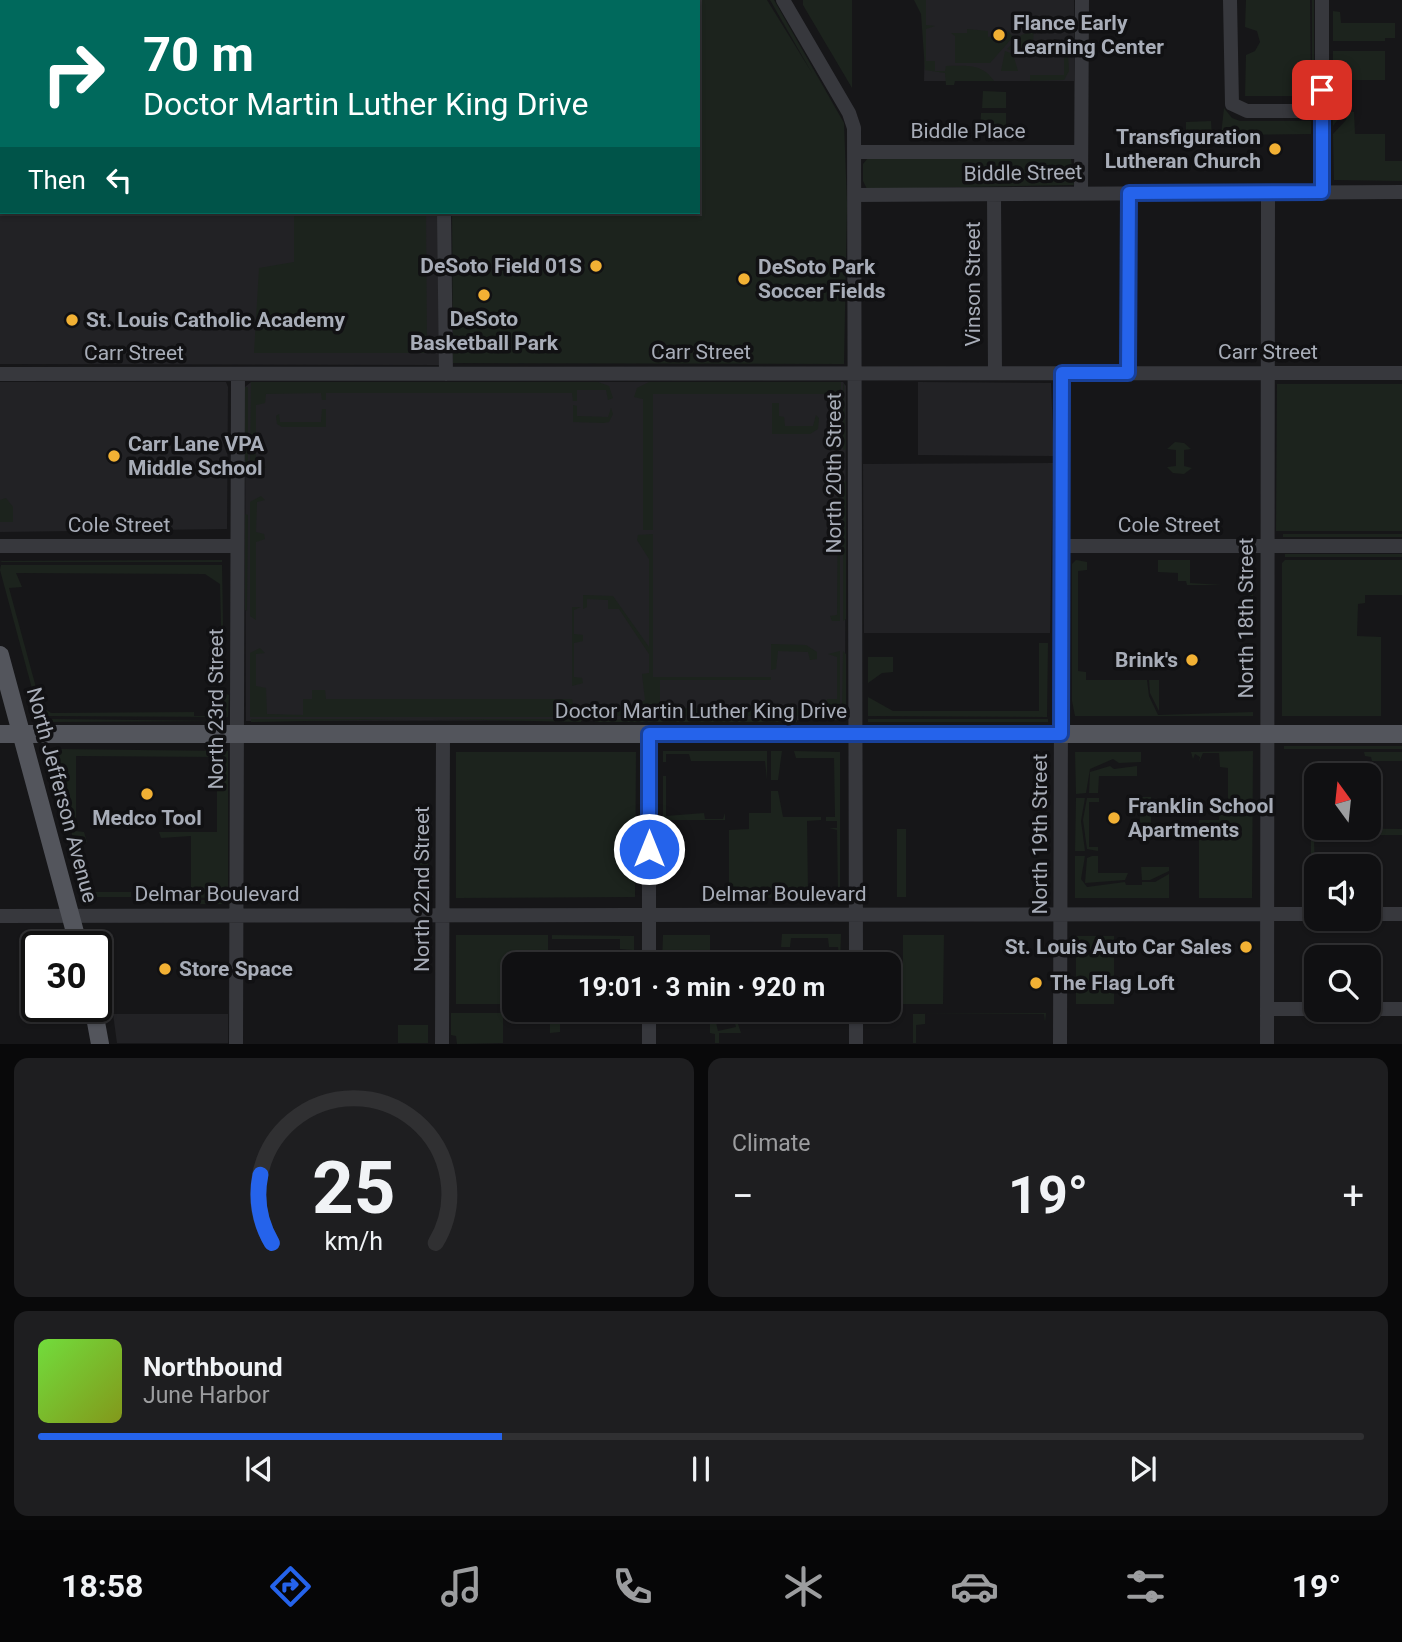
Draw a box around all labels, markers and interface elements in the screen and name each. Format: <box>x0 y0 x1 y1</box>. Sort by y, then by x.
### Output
place label: Flance Early Learning Center <box>1013 11 1164 59</box>
text: 70 m <box>143 26 254 83</box>
marker: Flance Early Learning Center <box>991 27 1007 43</box>
icon: right <box>28 28 119 119</box>
pin <box>1292 60 1352 120</box>
icon: arrive <box>1303 71 1341 109</box>
text: Doctor Martin Luther King Drive <box>143 85 588 123</box>
street label: Biddle Place <box>910 119 1026 143</box>
place label: Transfiguration Lutheran Church <box>1105 125 1261 173</box>
marker: Transfiguration Lutheran Church <box>1267 141 1283 157</box>
street label: Biddle Street <box>963 160 1083 186</box>
icon: left <box>100 161 138 199</box>
text: Then <box>28 165 86 195</box>
street label: Vinson Street <box>961 221 985 347</box>
place label: DeSoto Field 01S <box>420 254 582 278</box>
place label: DeSoto Park Soccer Fields <box>758 255 886 303</box>
marker: DeSoto Field 01S <box>588 258 604 274</box>
marker: DeSoto Park Soccer Fields <box>736 271 752 287</box>
marker: DeSoto Basketball Park <box>476 287 492 303</box>
place label: DeSoto Basketball Park <box>410 307 559 355</box>
place label: St. Louis Catholic Academy <box>86 308 346 332</box>
marker: St. Louis Catholic Academy <box>64 312 80 328</box>
street label: Carr Street <box>651 340 751 364</box>
street label: Carr Street <box>1218 340 1318 364</box>
street label: Carr Street <box>84 341 184 365</box>
street label: North 20th Street <box>822 392 846 553</box>
place label: Carr Lane VPA Middle School <box>128 432 265 480</box>
marker: Carr Lane VPA Middle School <box>106 448 122 464</box>
street label: Cole Street <box>68 513 170 537</box>
street label: Cole Street <box>1118 513 1220 537</box>
street label: North 18th Street <box>1234 537 1258 698</box>
street label: North 23rd Street <box>204 628 228 790</box>
place label: Brink's <box>1115 648 1178 672</box>
marker: Brink's <box>1184 652 1200 668</box>
street label: North Jefferson Avenue <box>22 685 102 905</box>
street label: Doctor Martin Luther King Drive <box>555 699 847 723</box>
street label: North 19th Street <box>1028 753 1052 914</box>
north arrow <box>1304 763 1381 840</box>
map controls <box>1304 763 1381 1022</box>
marker: Medco Tool <box>139 786 155 802</box>
place label: Franklin School Apartments <box>1128 794 1274 842</box>
place label: Medco Tool <box>92 806 202 830</box>
street label: North 22nd Street <box>410 806 434 972</box>
marker: Franklin School Apartments <box>1106 810 1122 826</box>
position arrow <box>612 812 686 886</box>
button: sound <box>1304 854 1381 931</box>
street label: Delmar Boulevard <box>134 882 300 906</box>
street label: Delmar Boulevard <box>701 882 867 906</box>
speed limit sign: 30 <box>21 931 112 1022</box>
place label: St. Louis Auto Car Sales <box>1005 935 1232 959</box>
marker: St. Louis Auto Car Sales <box>1238 939 1254 955</box>
button: search <box>1304 945 1381 1022</box>
place label: Store Space <box>179 957 293 981</box>
marker: Store Space <box>157 961 173 977</box>
place label: The Flag Loft <box>1050 971 1175 995</box>
text: 19:01 · 3 min · 920 m <box>578 972 825 1002</box>
marker: The Flag Loft <box>1028 975 1044 991</box>
text: Climate <box>732 1130 811 1157</box>
text: 25 <box>312 1146 396 1232</box>
text: 19° <box>1008 1165 1088 1226</box>
text: − <box>732 1174 754 1218</box>
text: + <box>1342 1174 1364 1218</box>
text: km/h <box>325 1227 383 1256</box>
text: Northbound <box>143 1352 283 1382</box>
text: June Harbor <box>143 1382 270 1409</box>
icon: previous <box>240 1450 278 1488</box>
icon: pause <box>682 1450 720 1488</box>
icon: next <box>1124 1450 1162 1488</box>
icon: directions <box>266 1562 315 1611</box>
icon: music <box>437 1562 486 1611</box>
icon: phone <box>608 1562 657 1611</box>
icon: climate <box>779 1562 828 1611</box>
icon: car <box>950 1562 999 1611</box>
icon: filters <box>1121 1562 1170 1611</box>
text: 18:58 <box>61 1567 143 1605</box>
text: 19° <box>1292 1567 1341 1605</box>

